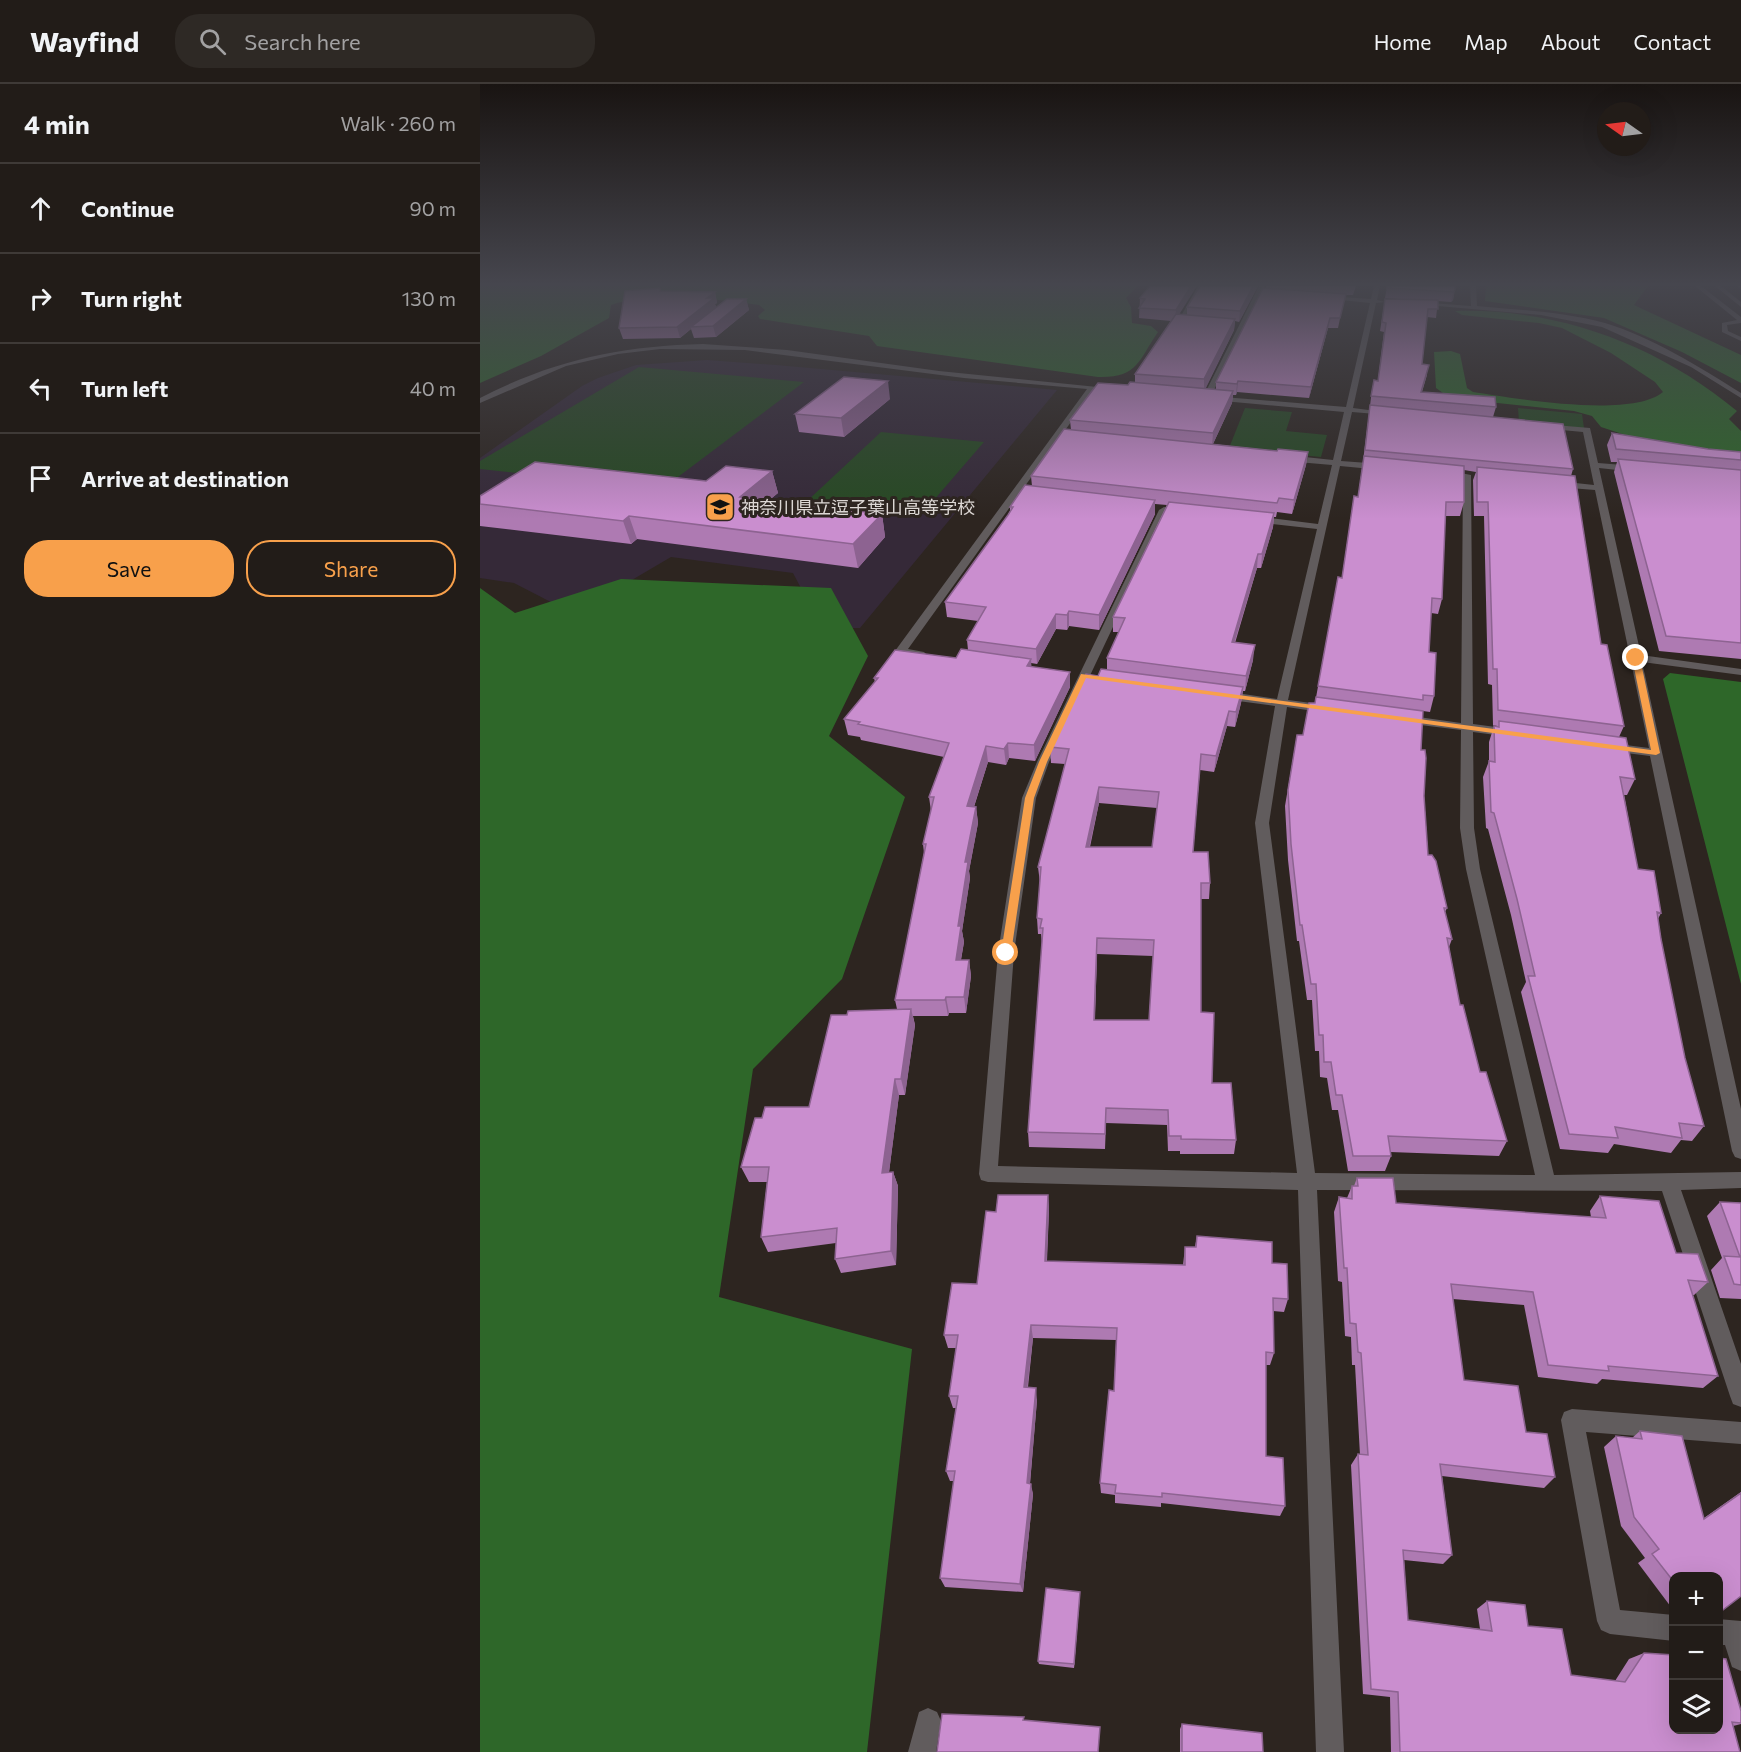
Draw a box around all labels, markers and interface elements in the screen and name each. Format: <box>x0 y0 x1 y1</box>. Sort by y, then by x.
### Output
search box <box>175 14 595 68</box>
text: Wayfind <box>30 24 139 58</box>
icon: search <box>196 25 229 58</box>
text: Search here <box>244 28 361 55</box>
text: Home <box>1374 29 1431 54</box>
text: Map <box>1464 29 1508 54</box>
text: About <box>1541 29 1600 54</box>
text: Contact <box>1633 29 1711 54</box>
north arrow <box>1597 102 1651 156</box>
text: 4 min <box>24 108 90 139</box>
text: Walk · 260 m <box>340 111 456 135</box>
icon: ahead <box>24 192 57 225</box>
text: Continue <box>81 195 174 222</box>
text: 90 m <box>410 196 456 220</box>
icon: right <box>24 282 57 315</box>
text: Turn right <box>81 285 182 312</box>
text: 130 m <box>402 286 456 310</box>
icon: left <box>24 372 57 405</box>
text: Turn left <box>81 375 168 402</box>
text: 40 m <box>410 376 456 400</box>
icon: arrive <box>24 462 57 495</box>
text: Arrive at destination <box>81 465 289 492</box>
school or university icon: 神奈川県立逗子葉山高等学校 <box>704 491 736 523</box>
place label: 神奈川県立逗子葉山高等学校 <box>741 496 975 518</box>
button: Save <box>24 540 234 597</box>
button: Share <box>246 540 456 597</box>
route end <box>1622 644 1648 670</box>
route start <box>992 939 1018 965</box>
map controls <box>1669 1572 1723 1734</box>
button: + <box>1669 1572 1723 1626</box>
button: − <box>1669 1626 1723 1680</box>
button: layers <box>1669 1680 1723 1734</box>

